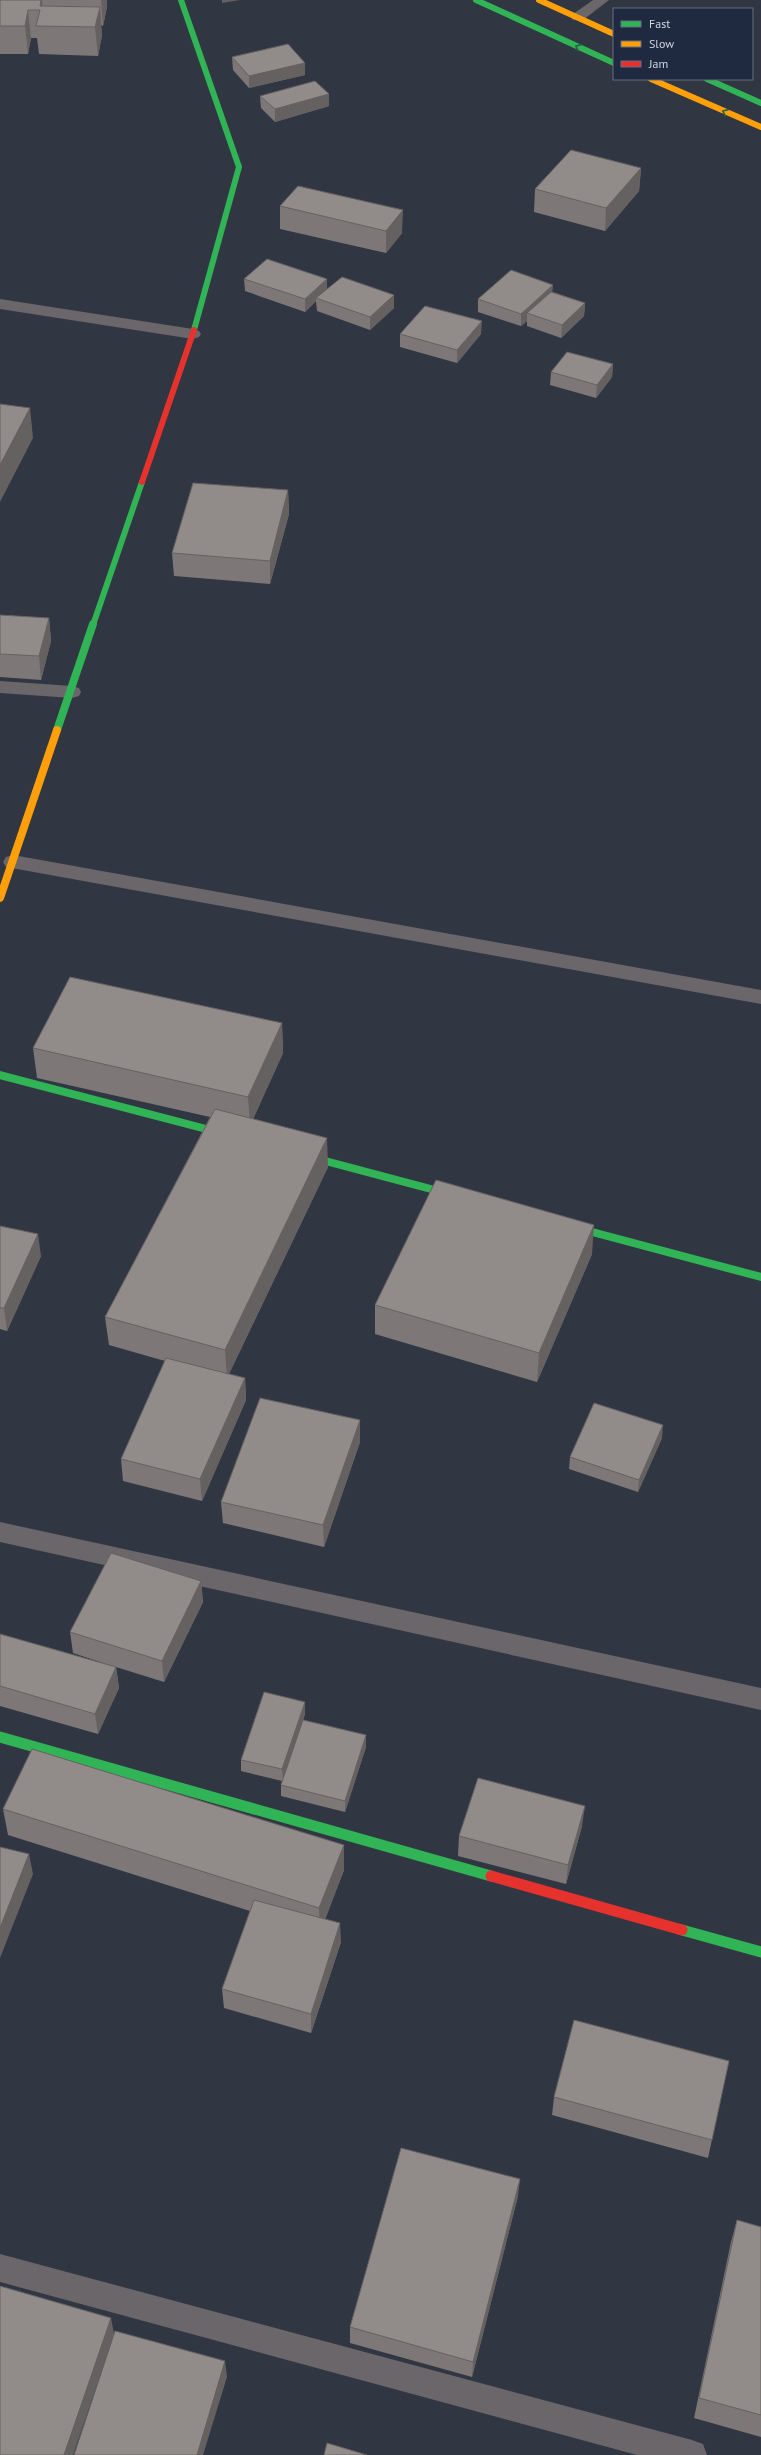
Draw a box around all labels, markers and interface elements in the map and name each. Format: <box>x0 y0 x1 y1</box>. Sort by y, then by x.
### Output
legend <box>613 8 753 80</box>
text: Fast <box>649 16 670 31</box>
text: Slow <box>649 36 674 51</box>
one-way arrow <box>575 44 583 52</box>
text: Jam <box>648 56 668 71</box>
one-way arrow <box>722 108 729 116</box>

